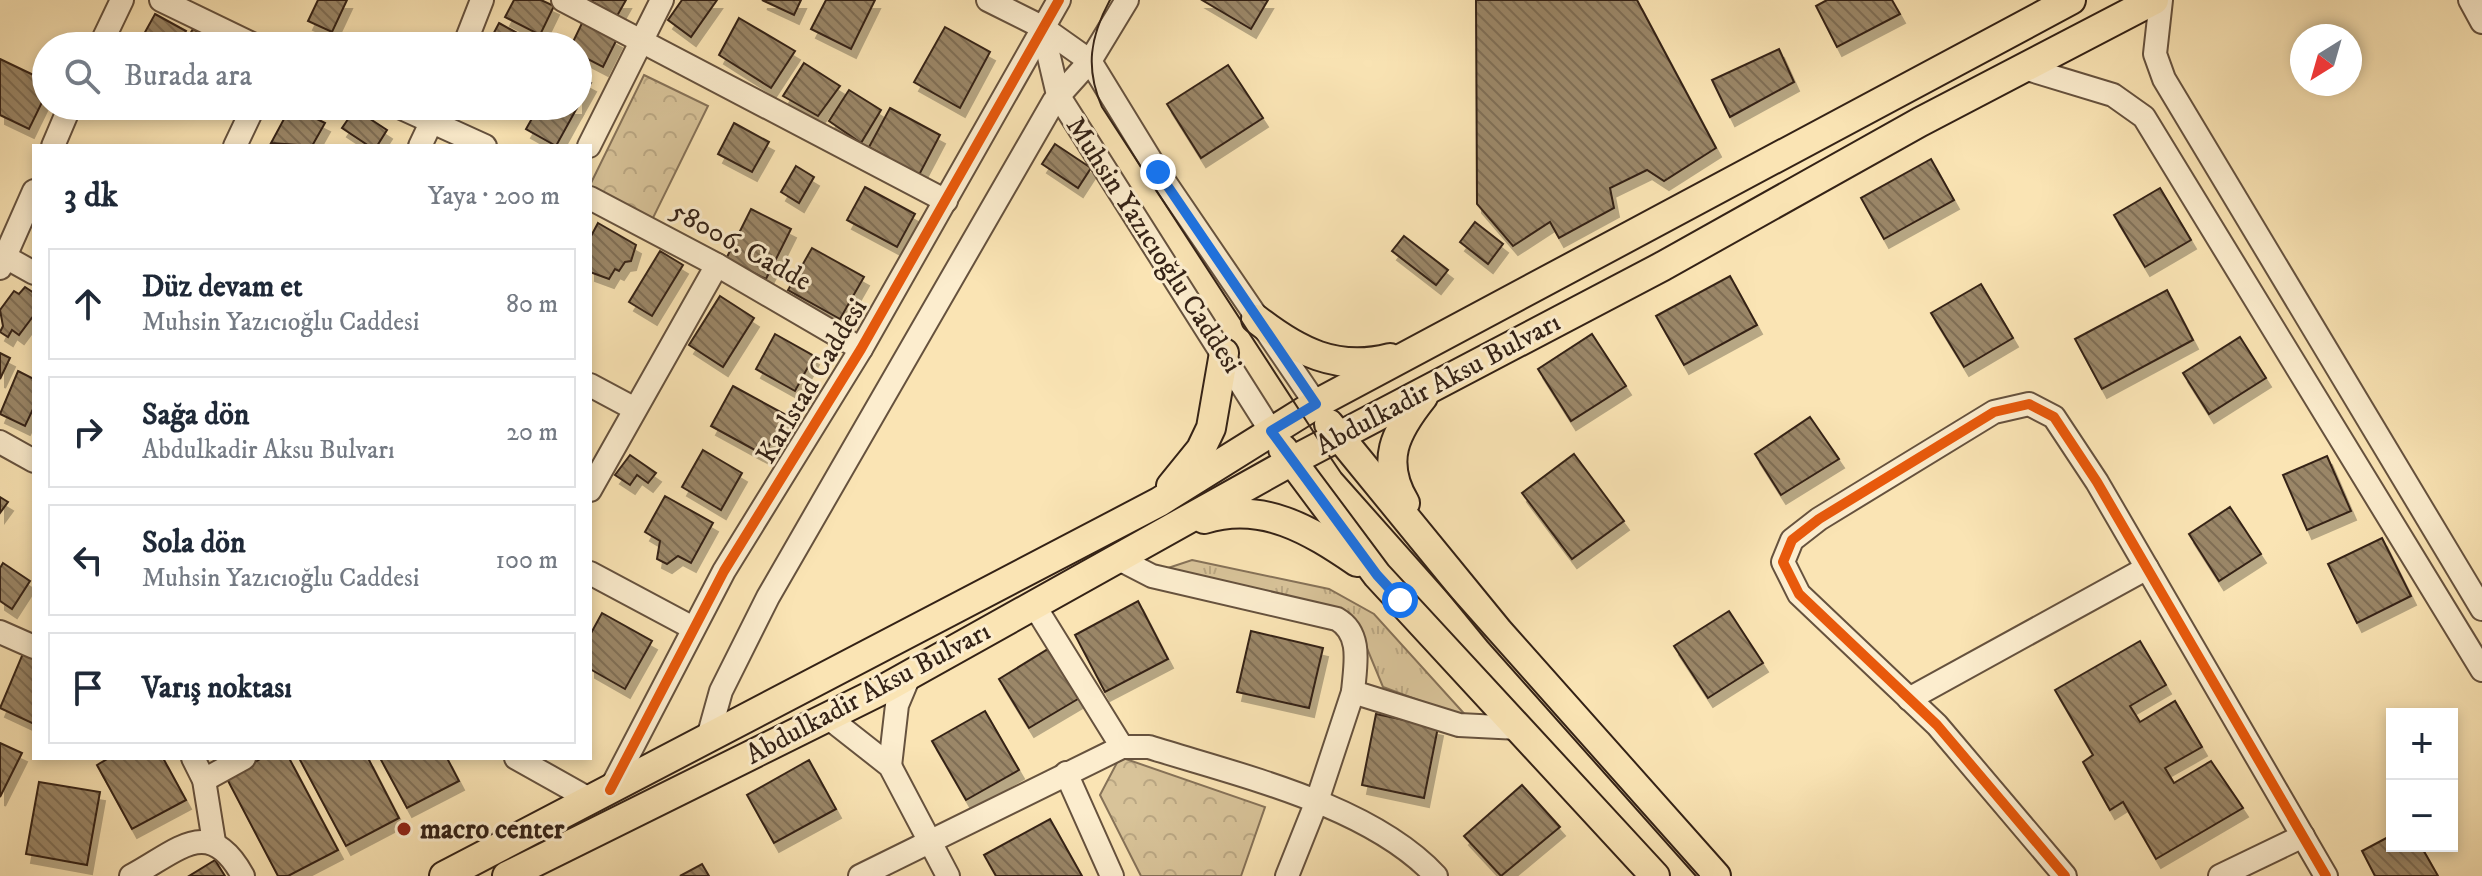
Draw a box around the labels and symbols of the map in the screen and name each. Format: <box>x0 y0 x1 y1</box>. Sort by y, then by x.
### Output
north arrow <box>2290 24 2362 96</box>
street label: Muhsin Yazıcıoğlu Caddesi <box>1058 110 1250 380</box>
route end <box>1140 154 1176 190</box>
street label: 58006. Cadde <box>665 193 817 299</box>
street label: Karlstad Caddesi <box>749 292 875 470</box>
street label: Abdulkadir Aksu Bulvarı <box>1310 305 1566 463</box>
route start <box>1382 582 1418 618</box>
street label: Abdulkadir Aksu Bulvarı <box>740 614 996 772</box>
place label: macro center <box>420 812 565 847</box>
marker: macro center <box>395 820 413 838</box>

